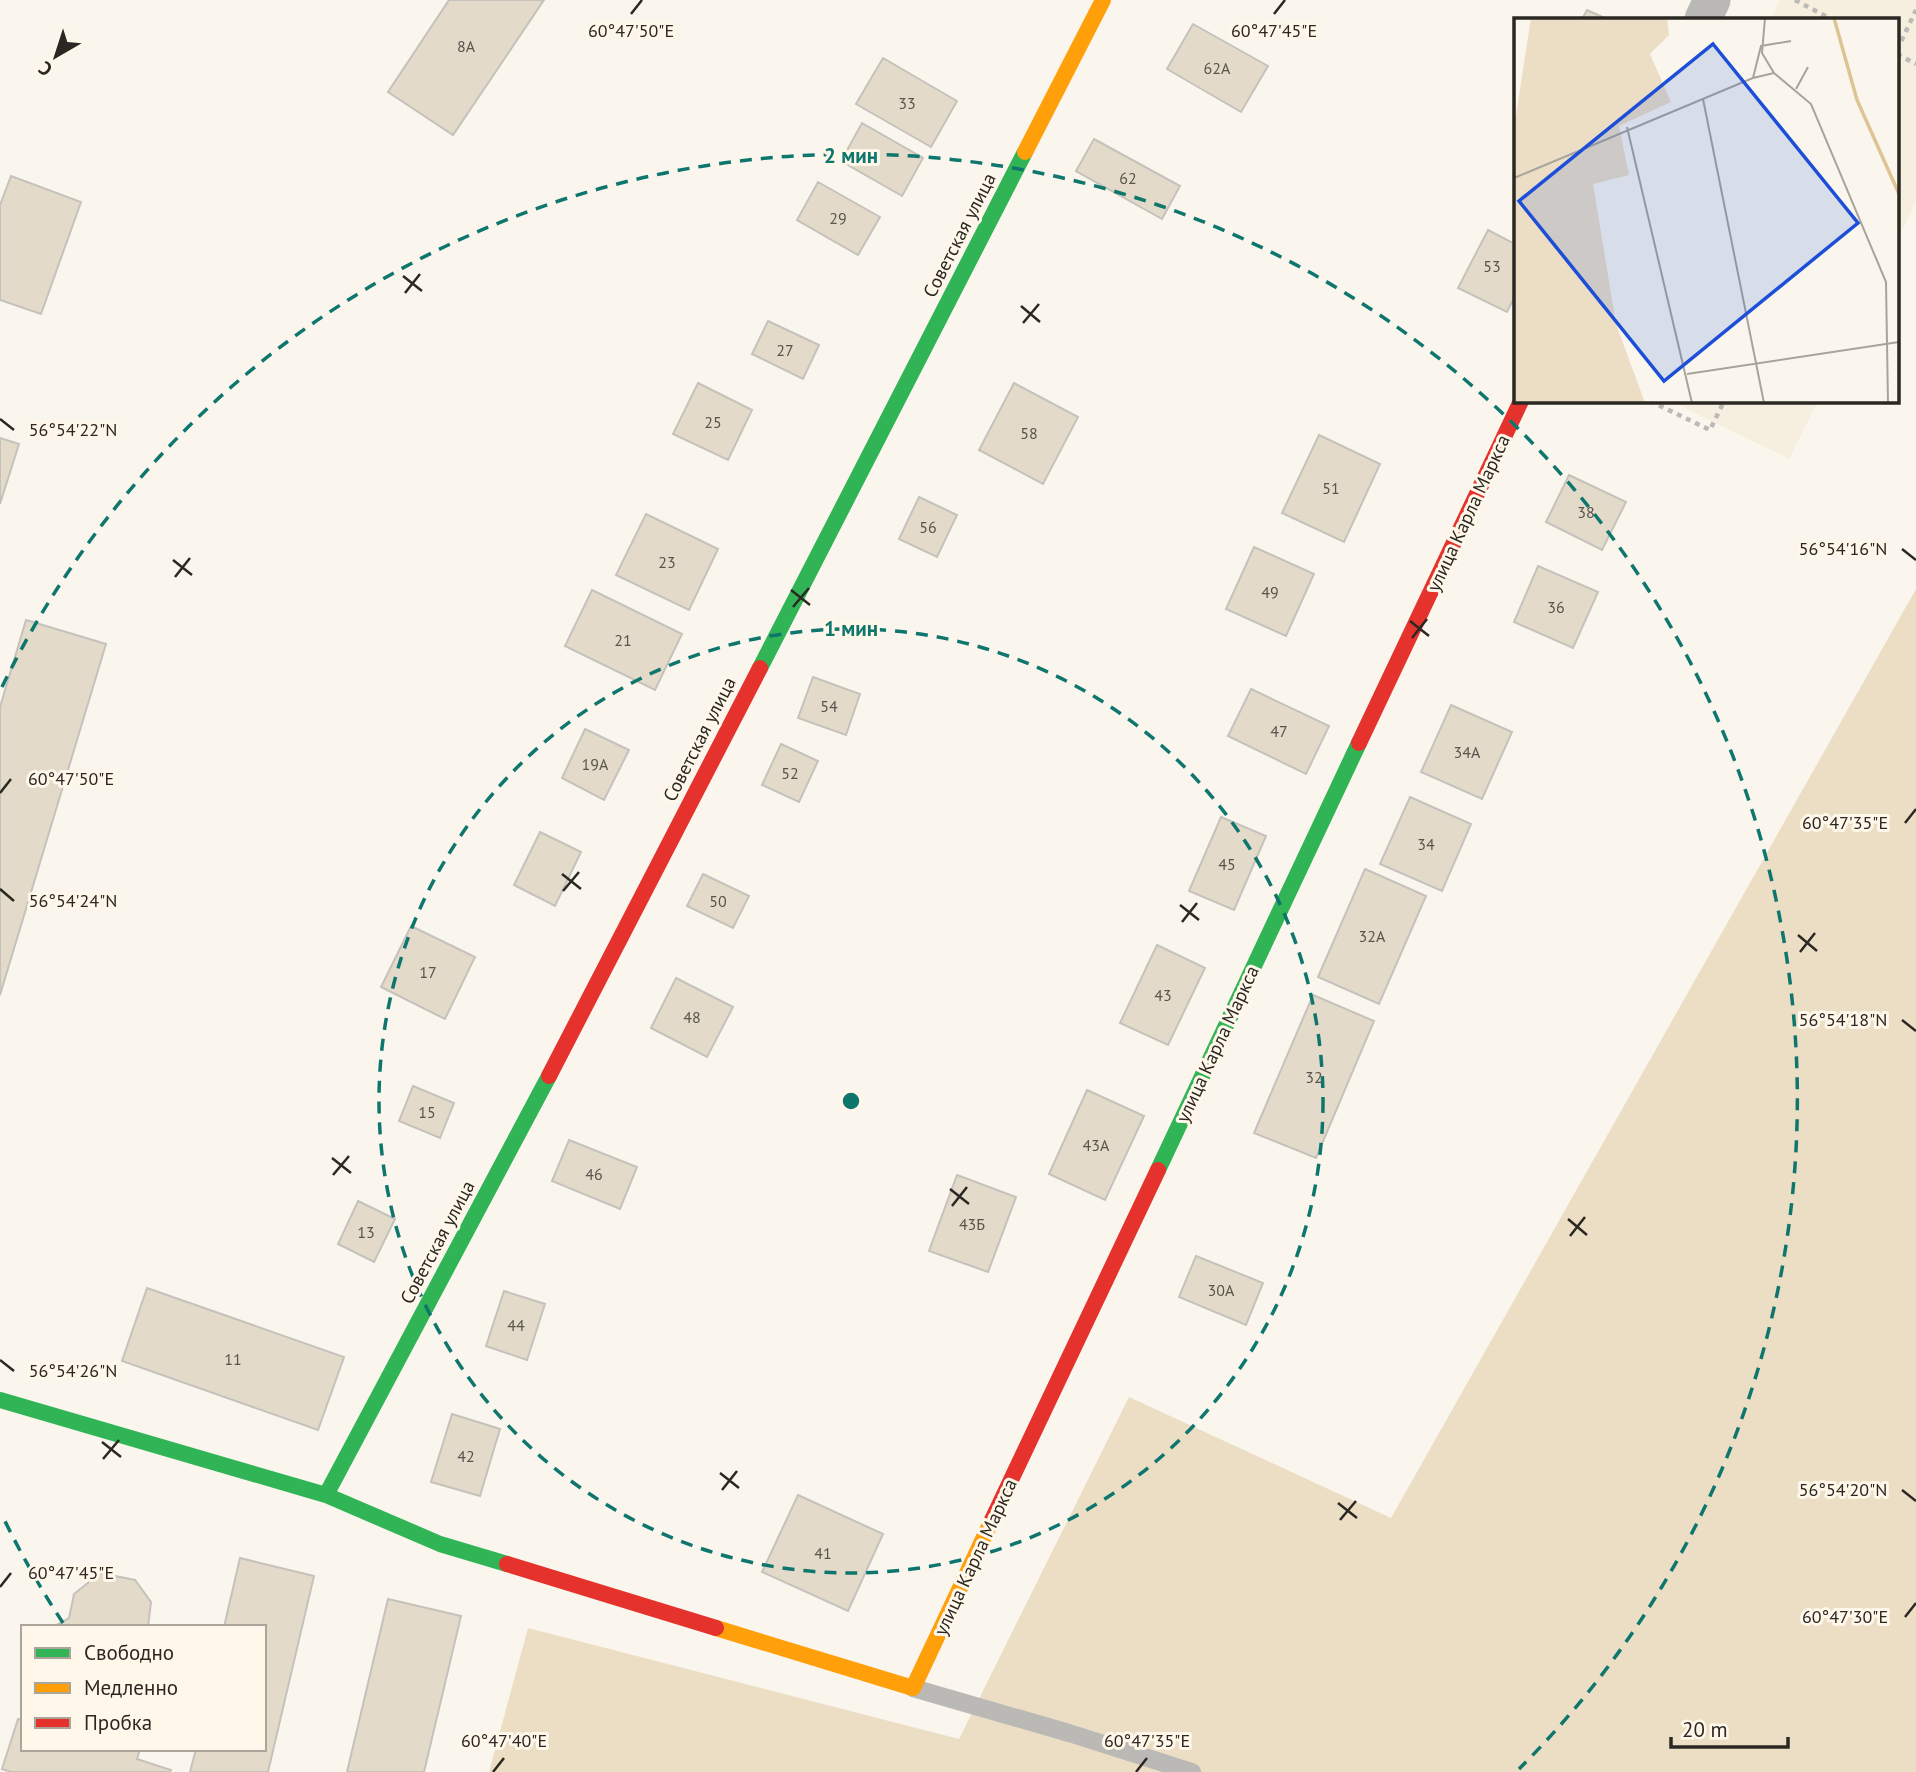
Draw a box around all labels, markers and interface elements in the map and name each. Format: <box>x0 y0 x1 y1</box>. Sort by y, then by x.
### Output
inset map <box>1514 18 1898 402</box>
text: 60°47'50"E <box>588 19 674 42</box>
text: 60°47'45"E <box>1231 19 1317 42</box>
north arrow <box>21 21 91 91</box>
house number: 8А <box>457 36 476 56</box>
text: С <box>33 56 57 82</box>
house number: 62А <box>1204 58 1231 78</box>
house number: 33 <box>898 93 916 113</box>
text: 2 мин <box>824 142 878 169</box>
house number: 62 <box>1119 168 1137 188</box>
street label: Советская улица <box>917 169 1001 301</box>
house number: 29 <box>829 208 847 228</box>
house number: 53 <box>1483 256 1501 276</box>
house number: 27 <box>776 340 794 360</box>
house number: 25 <box>704 412 722 432</box>
text: 56°54'22"N <box>29 418 117 441</box>
house number: 58 <box>1020 423 1038 443</box>
street label: улица Карла Маркса <box>1421 431 1515 595</box>
house number: 51 <box>1322 478 1340 498</box>
house number: 38 <box>1577 502 1595 522</box>
house number: 56 <box>919 517 937 537</box>
text: 56°54'16"N <box>1799 537 1887 560</box>
house number: 23 <box>658 552 676 572</box>
house number: 49 <box>1261 582 1279 602</box>
house number: 36 <box>1547 597 1565 617</box>
text: 1 мин <box>824 615 878 642</box>
house number: 21 <box>614 630 632 650</box>
street label: Советская улица <box>657 673 741 805</box>
house number: 54 <box>820 696 838 716</box>
house number: 47 <box>1270 721 1288 741</box>
house number: 34А <box>1454 742 1481 762</box>
house number: 19А <box>582 754 609 774</box>
house number: 52 <box>781 763 799 783</box>
text: 60°47'50"E <box>28 767 114 790</box>
text: 60°47'35"E <box>1802 811 1888 834</box>
house number: 34 <box>1417 834 1435 854</box>
house number: 45 <box>1218 854 1236 874</box>
text: 56°54'24"N <box>29 889 117 912</box>
house number: 50 <box>709 891 727 911</box>
house number: 32А <box>1359 926 1386 946</box>
house number: 17 <box>419 962 437 982</box>
street label: улица Карла Маркса <box>1170 962 1264 1126</box>
house number: 43 <box>1154 985 1172 1005</box>
house number: 48 <box>683 1007 701 1027</box>
text: 56°54'18"N <box>1799 1008 1887 1031</box>
house number: 32 <box>1305 1067 1323 1087</box>
centre of rings <box>839 1089 863 1113</box>
house number: 15 <box>418 1102 436 1122</box>
house number: 43А <box>1083 1135 1110 1155</box>
house number: 46 <box>585 1164 603 1184</box>
street label: Советская улица <box>394 1176 480 1308</box>
house number: 43Б <box>959 1214 985 1234</box>
house number: 13 <box>357 1222 375 1242</box>
house number: 30А <box>1208 1280 1235 1300</box>
house number: 44 <box>507 1315 525 1335</box>
house number: 11 <box>224 1349 242 1369</box>
text: 56°54'26"N <box>29 1359 117 1382</box>
house number: 42 <box>457 1446 475 1466</box>
street label: улица Карла Маркса <box>928 1475 1022 1639</box>
text: 56°54'20"N <box>1799 1478 1887 1501</box>
house number: 41 <box>814 1543 832 1563</box>
text: 60°47'45"E <box>28 1561 114 1584</box>
text: 60°47'30"E <box>1802 1605 1888 1628</box>
legend <box>21 1625 266 1751</box>
text: Свободно <box>84 1639 174 1666</box>
text: Медленно <box>84 1674 178 1701</box>
scale bar <box>1671 1706 1788 1750</box>
text: Пробка <box>84 1709 152 1736</box>
text: 20 m <box>1682 1716 1728 1743</box>
text: 60°47'40"E <box>461 1729 547 1752</box>
text: 60°47'35"E <box>1104 1729 1190 1752</box>

